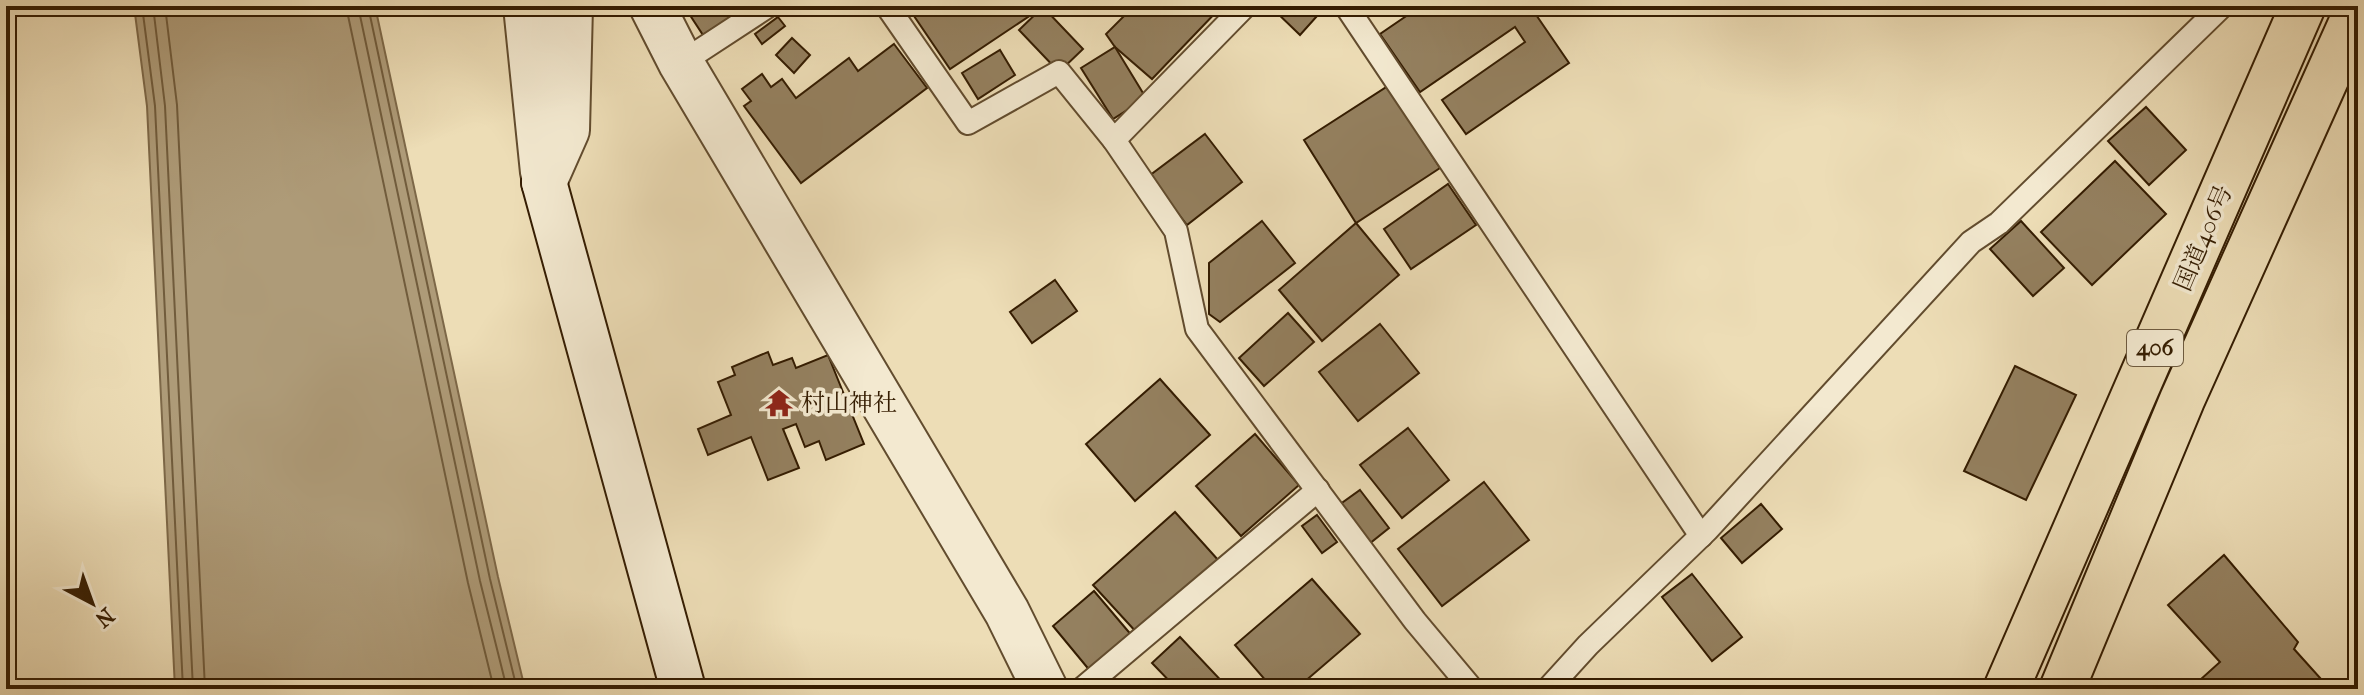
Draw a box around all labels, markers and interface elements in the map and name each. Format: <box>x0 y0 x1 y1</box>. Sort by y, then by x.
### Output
street label: 国道406号 <box>2168 181 2238 295</box>
road number: 406 <box>2127 330 2183 366</box>
temple icon: 村山神社 <box>764 388 794 418</box>
place label: 村山神社 <box>801 389 897 417</box>
north arrow <box>52 563 132 643</box>
text: N <box>89 602 119 633</box>

